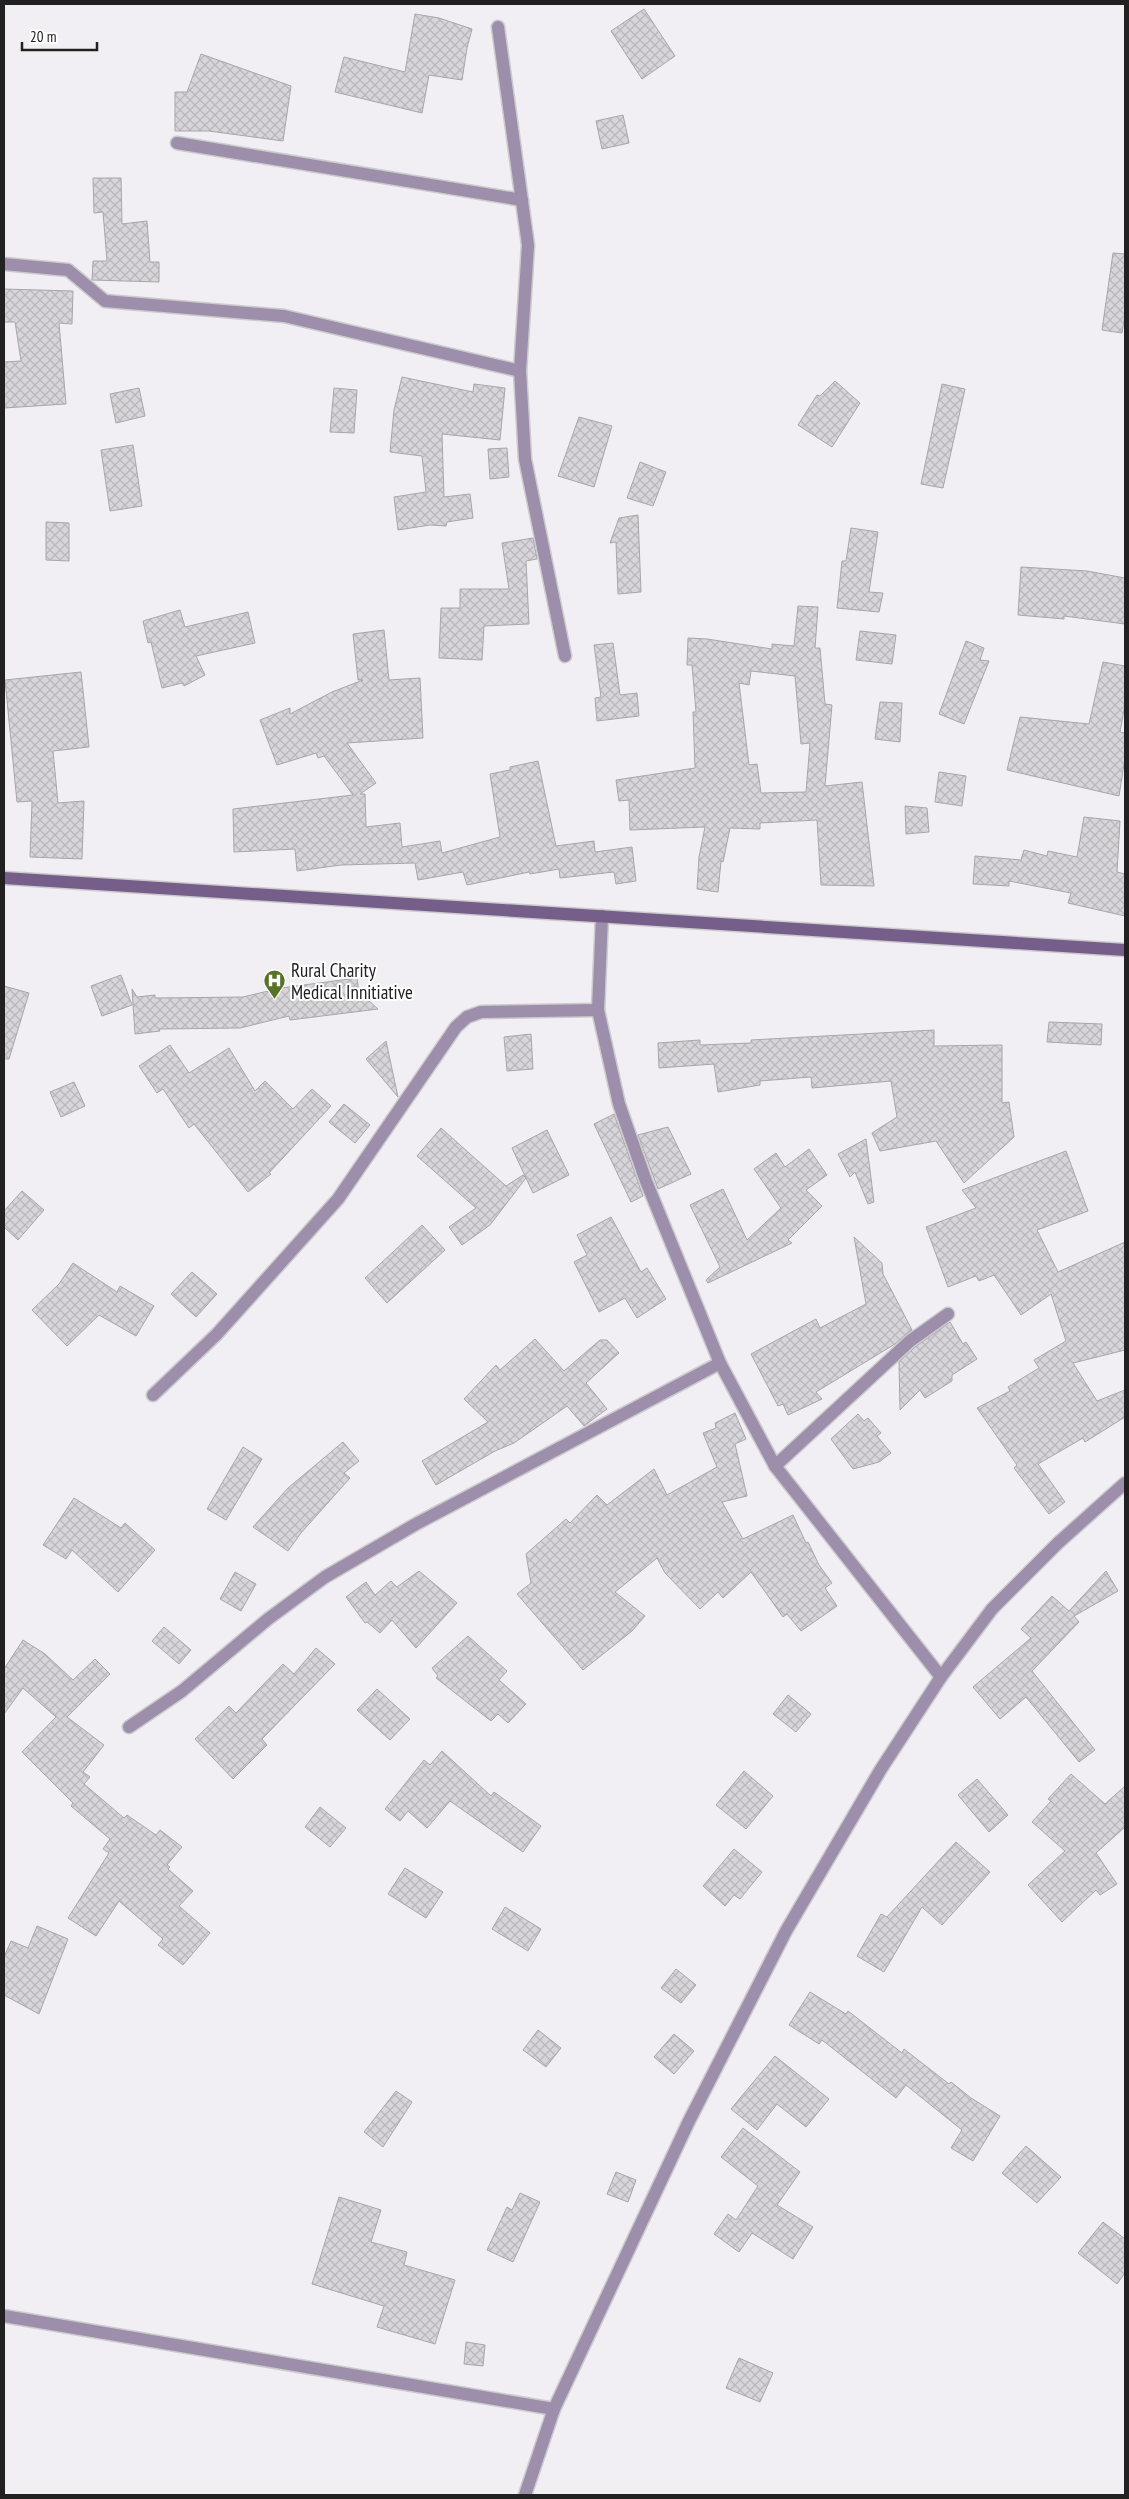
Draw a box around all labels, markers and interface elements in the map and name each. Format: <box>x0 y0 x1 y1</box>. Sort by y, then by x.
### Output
scale bar <box>22 20 98 52</box>
text: 20 m <box>30 27 56 46</box>
place label: Rural Charity Medical Innitiative <box>291 958 413 1004</box>
hospital icon: Rural Charity Medical Innitiative <box>263 969 287 1000</box>

